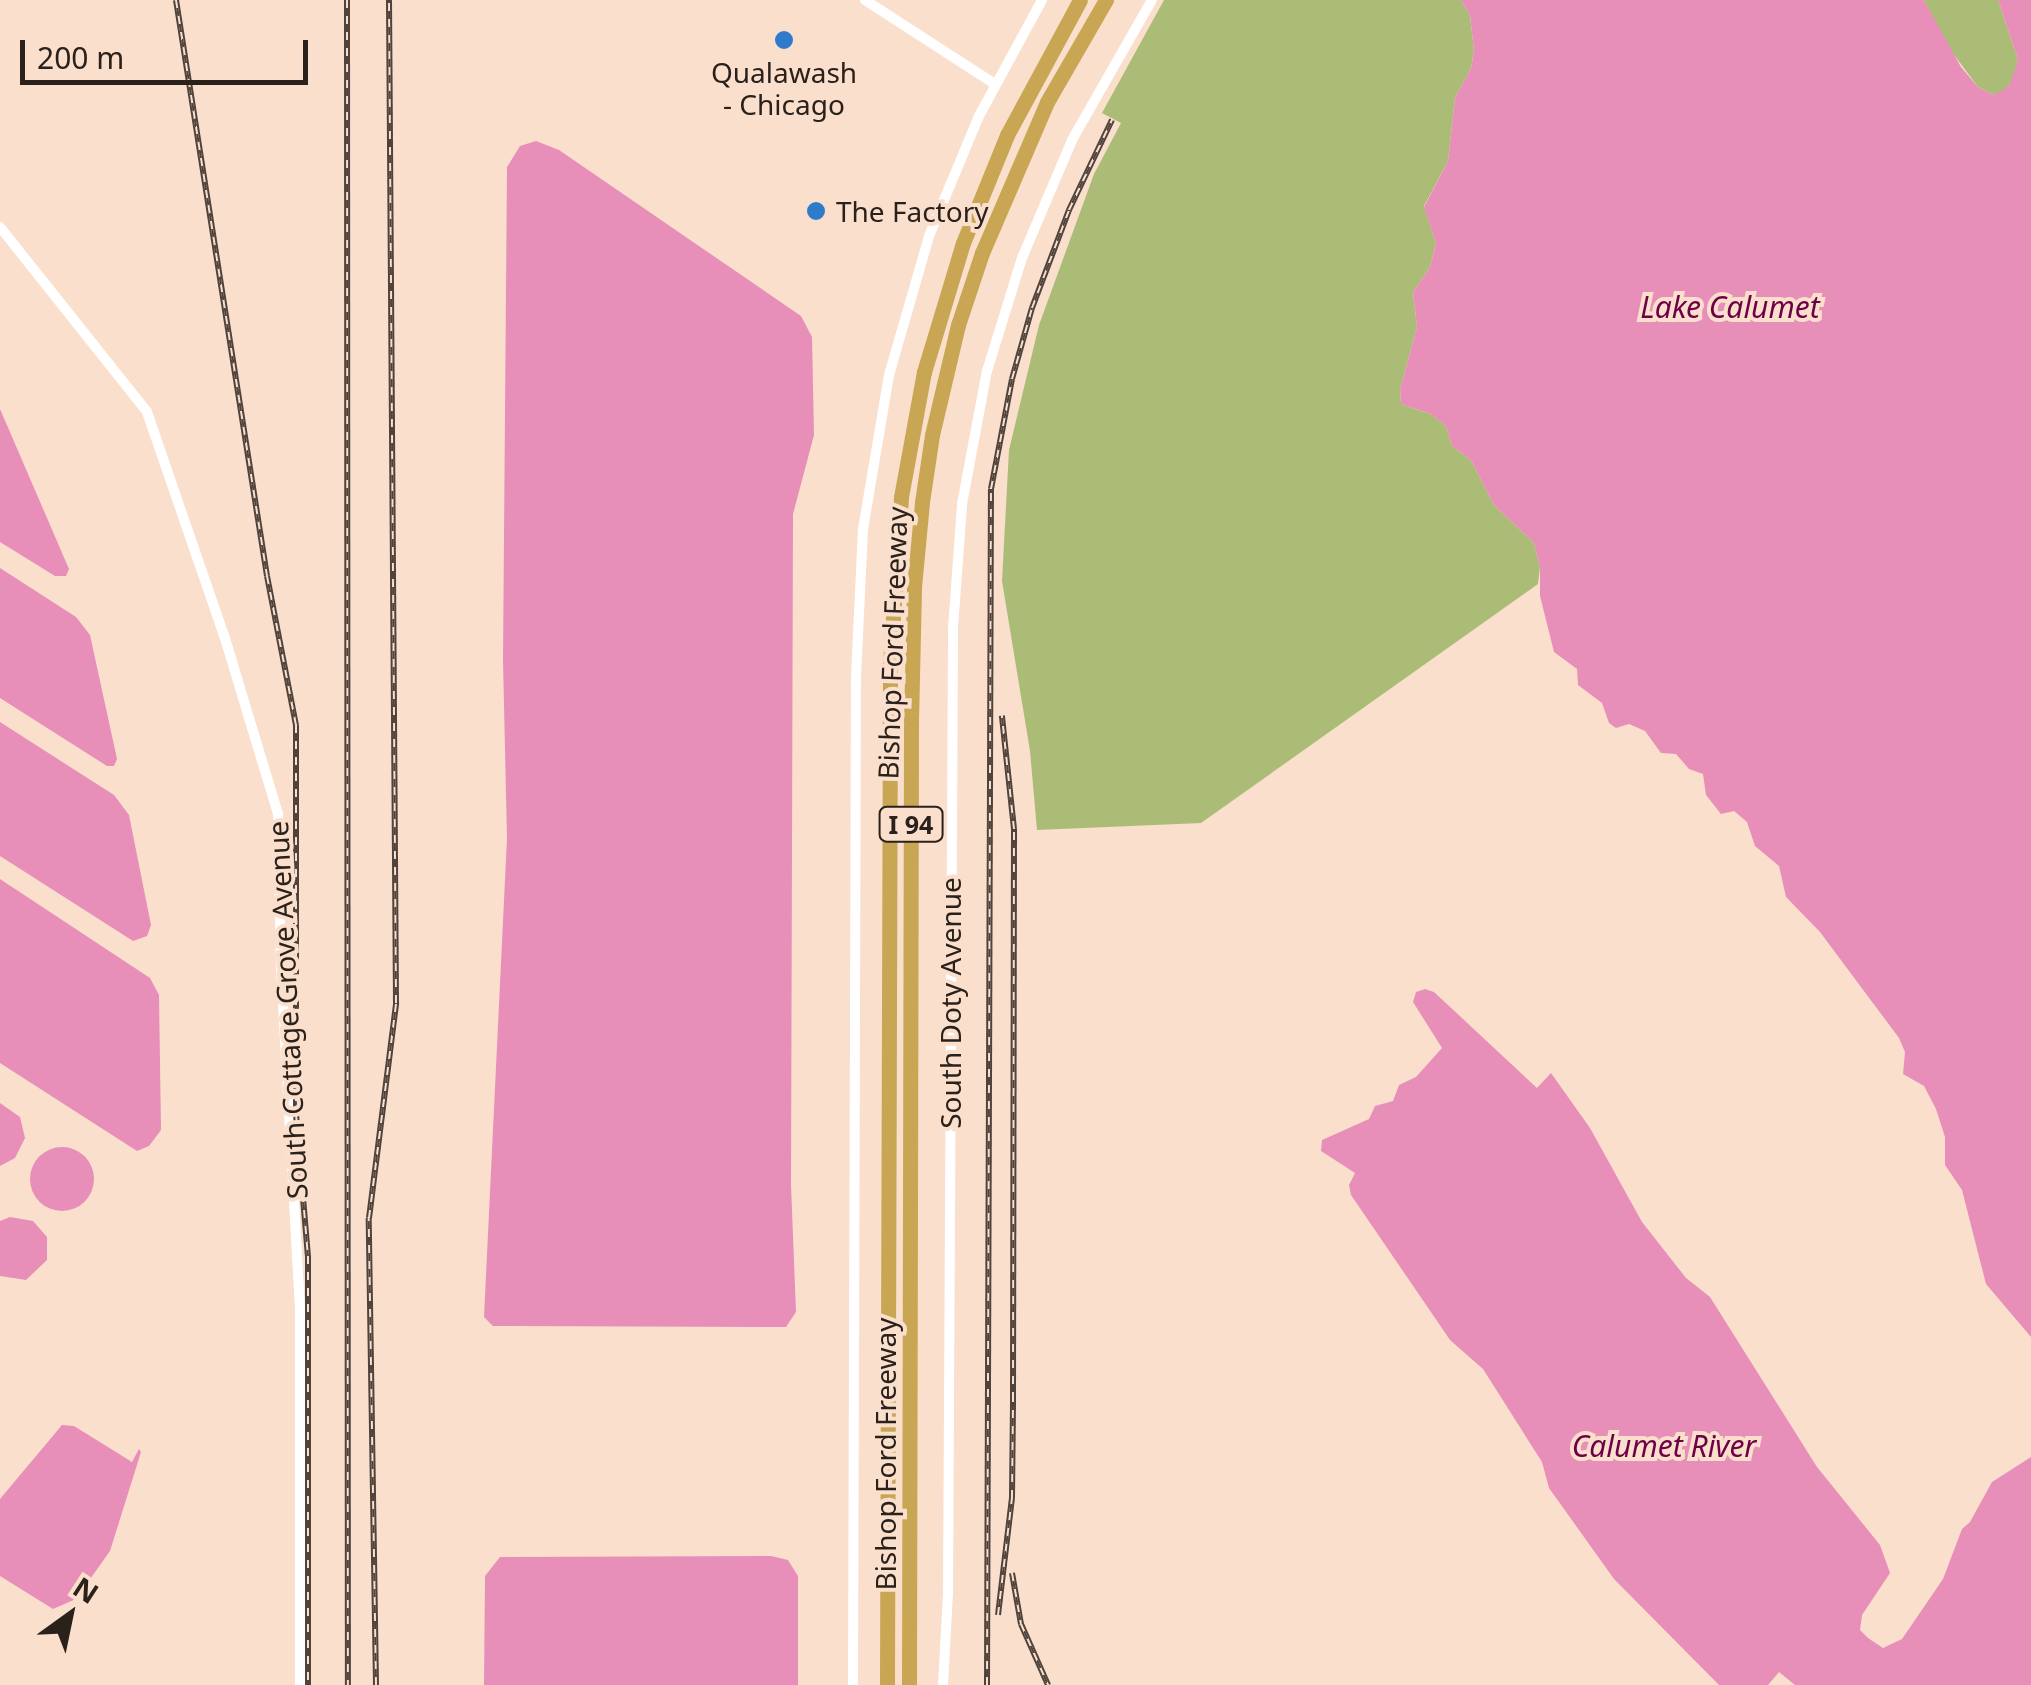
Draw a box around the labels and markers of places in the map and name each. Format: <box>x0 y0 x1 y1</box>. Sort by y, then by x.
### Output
marker: Qualawash - Chicago <box>773 29 795 51</box>
place label: Qualawash - Chicago <box>711 55 857 121</box>
place label: The Factory <box>836 194 989 228</box>
marker: The Factory <box>805 200 827 222</box>

